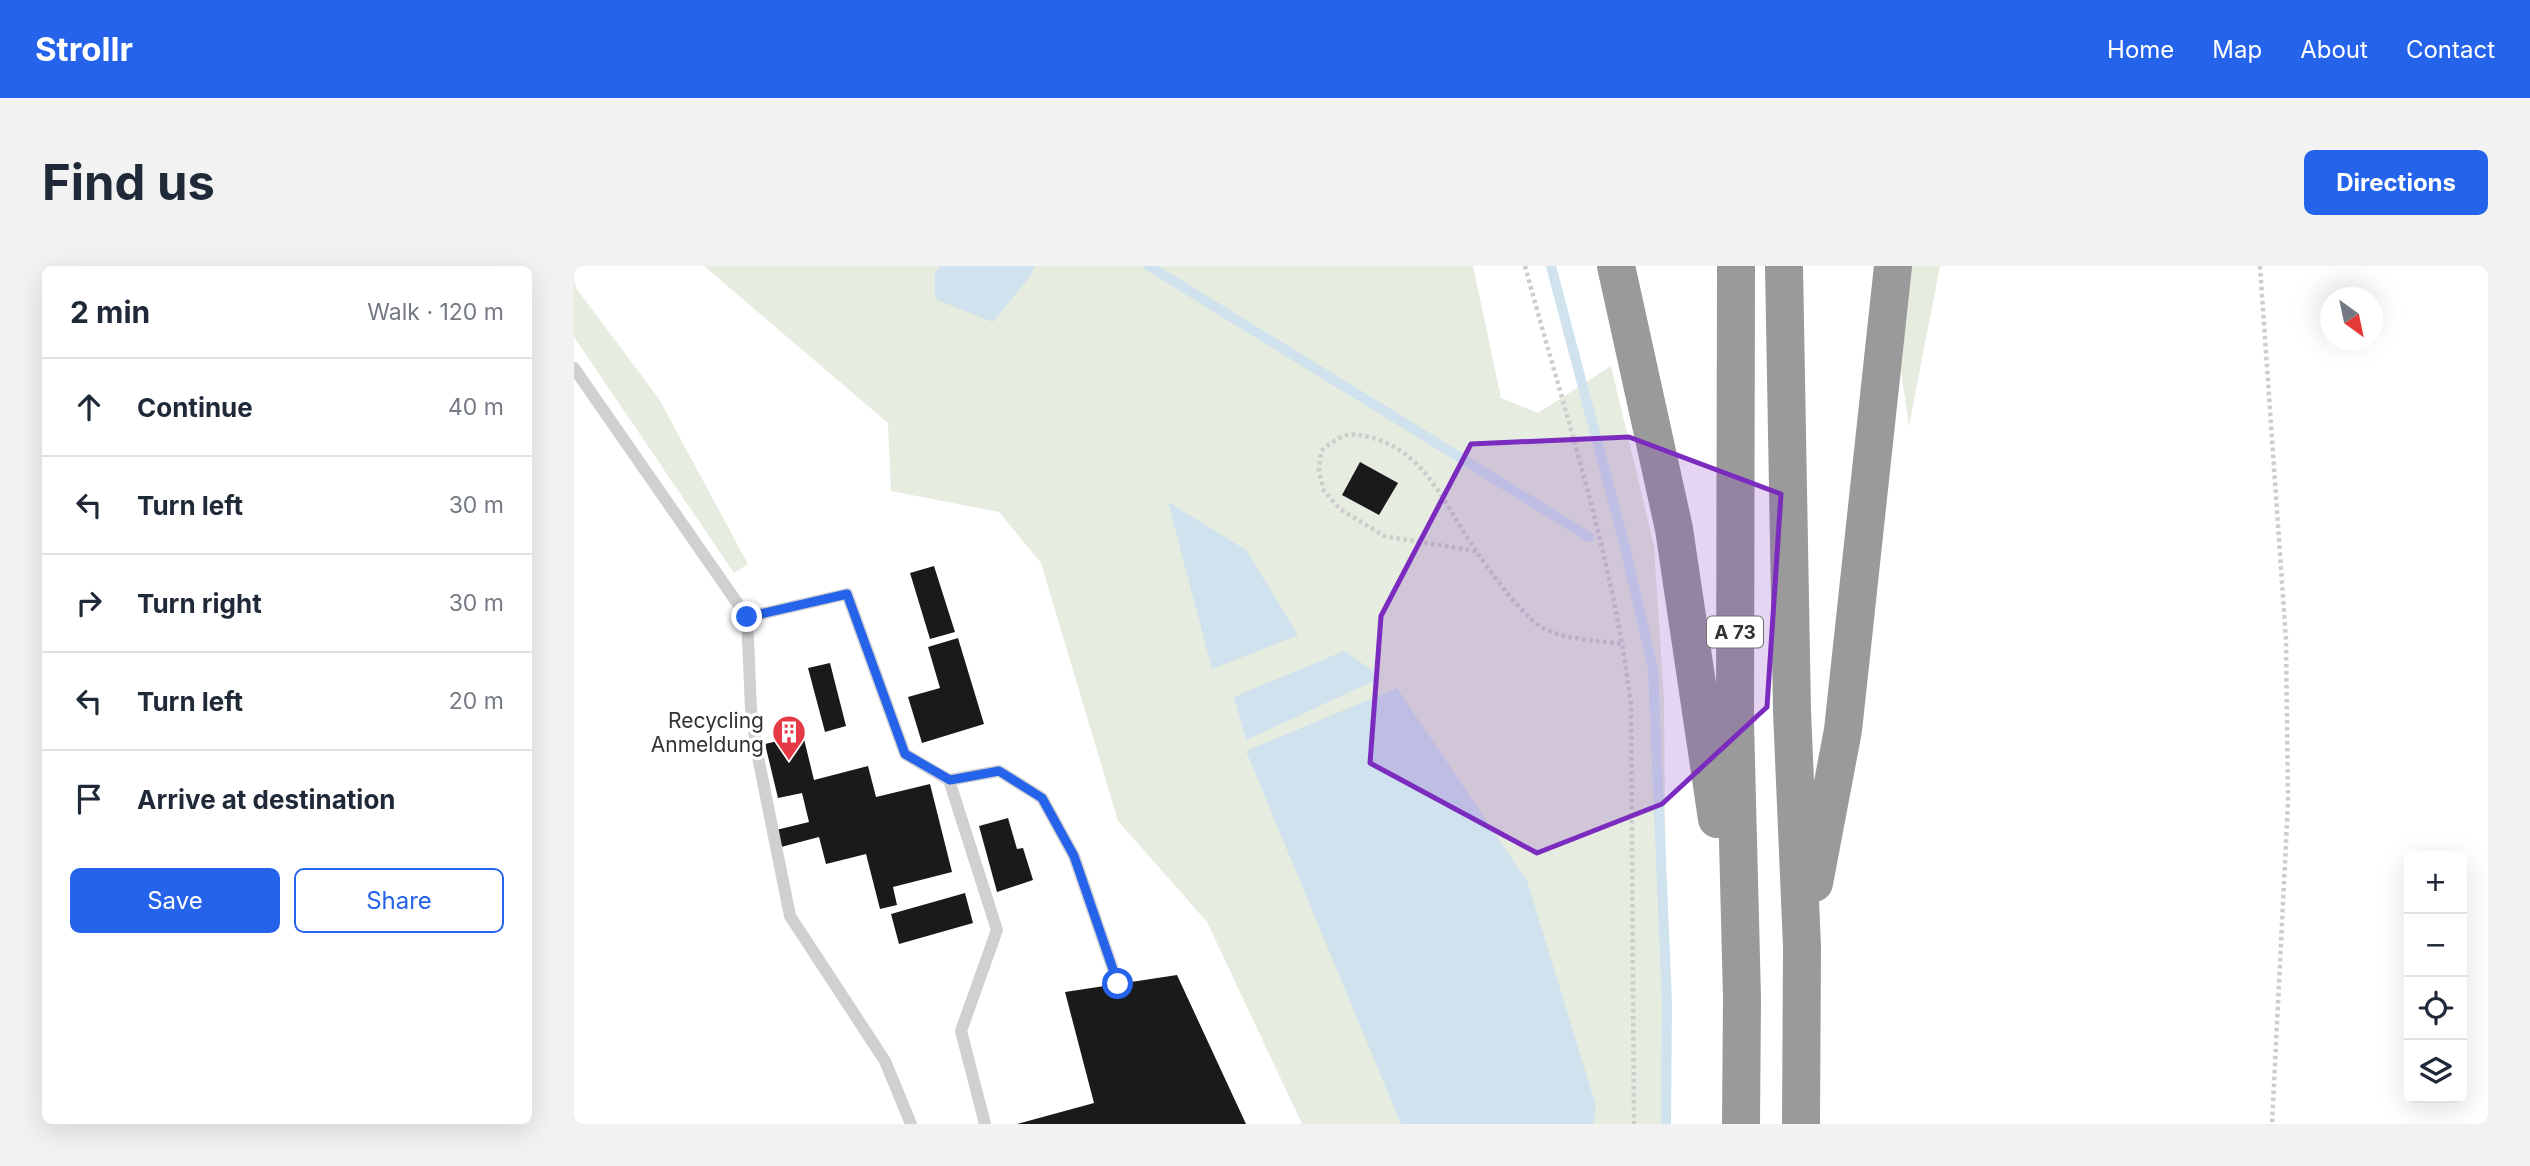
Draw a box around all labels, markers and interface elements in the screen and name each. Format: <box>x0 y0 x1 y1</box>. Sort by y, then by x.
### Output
text: Strollr <box>35 29 133 69</box>
text: Home <box>2107 35 2174 64</box>
text: Map <box>2212 35 2262 64</box>
text: About <box>2300 35 2368 64</box>
text: Contact <box>2406 35 2495 64</box>
button: Directions <box>2304 150 2488 215</box>
text: Find us <box>42 153 215 212</box>
north arrow <box>2320 287 2383 350</box>
text: 2 min <box>70 294 150 330</box>
text: Walk · 120 m <box>367 298 504 326</box>
icon: ahead <box>70 388 108 426</box>
text: Continue <box>137 392 253 423</box>
text: 40 m <box>448 393 504 421</box>
icon: left <box>70 486 108 524</box>
text: Turn left <box>137 490 243 521</box>
text: 30 m <box>449 491 504 519</box>
icon: right <box>70 584 108 622</box>
text: Turn right <box>137 588 262 619</box>
text: 30 m <box>449 589 504 617</box>
route end <box>731 601 762 632</box>
road number: A 73 <box>1707 616 1763 648</box>
icon: left <box>70 682 108 720</box>
text: Turn left <box>137 686 243 717</box>
text: 20 m <box>449 687 504 715</box>
place label: Recycling Anmeldung <box>651 708 764 757</box>
building icon: Recycling Anmeldung <box>770 713 808 762</box>
icon: arrive <box>70 780 108 818</box>
text: Arrive at destination <box>137 784 396 815</box>
map controls <box>2404 851 2467 1103</box>
button: + <box>2404 851 2467 914</box>
button: Save <box>70 868 280 933</box>
button: Share <box>294 868 504 933</box>
button: − <box>2404 914 2467 977</box>
route start <box>1102 968 1133 999</box>
button: locate <box>2404 977 2467 1040</box>
button: layers <box>2404 1040 2467 1103</box>

